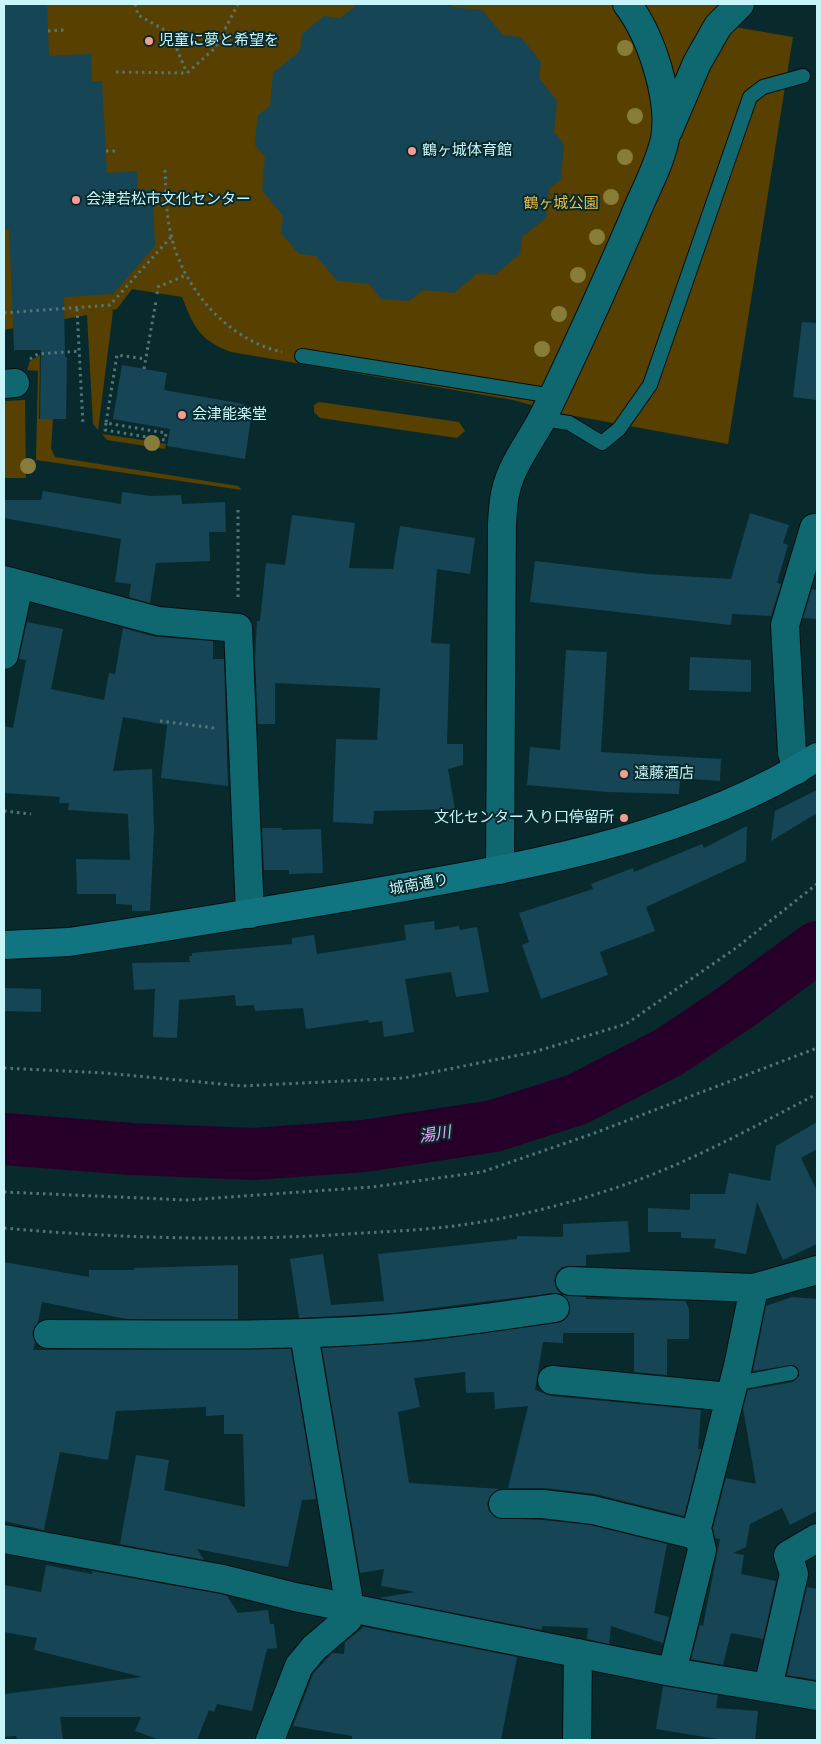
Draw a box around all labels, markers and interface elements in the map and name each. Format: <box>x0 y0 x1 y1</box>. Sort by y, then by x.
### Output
place label: 児童に夢と希望を <box>159 32 279 50</box>
marker: 児童に夢と希望を <box>143 35 155 47</box>
place label: 鶴ヶ城体育館 <box>422 142 512 160</box>
marker: 鶴ヶ城体育館 <box>406 145 418 157</box>
place label: 会津若松市文化センター <box>86 191 251 209</box>
marker: 会津若松市文化センター <box>70 194 82 206</box>
park label: 鶴ヶ城公園 <box>524 195 598 213</box>
place label: 会津能楽堂 <box>192 406 267 424</box>
marker: 会津能楽堂 <box>176 409 188 421</box>
place label: 遠藤酒店 <box>634 765 694 783</box>
marker: 遠藤酒店 <box>618 768 630 780</box>
place label: 文化センター入り口停留所 <box>434 809 614 827</box>
marker: 文化センター入り口停留所 <box>618 812 630 824</box>
street label: 城南通り <box>388 871 450 899</box>
water label: 湯川 <box>418 1123 452 1147</box>

